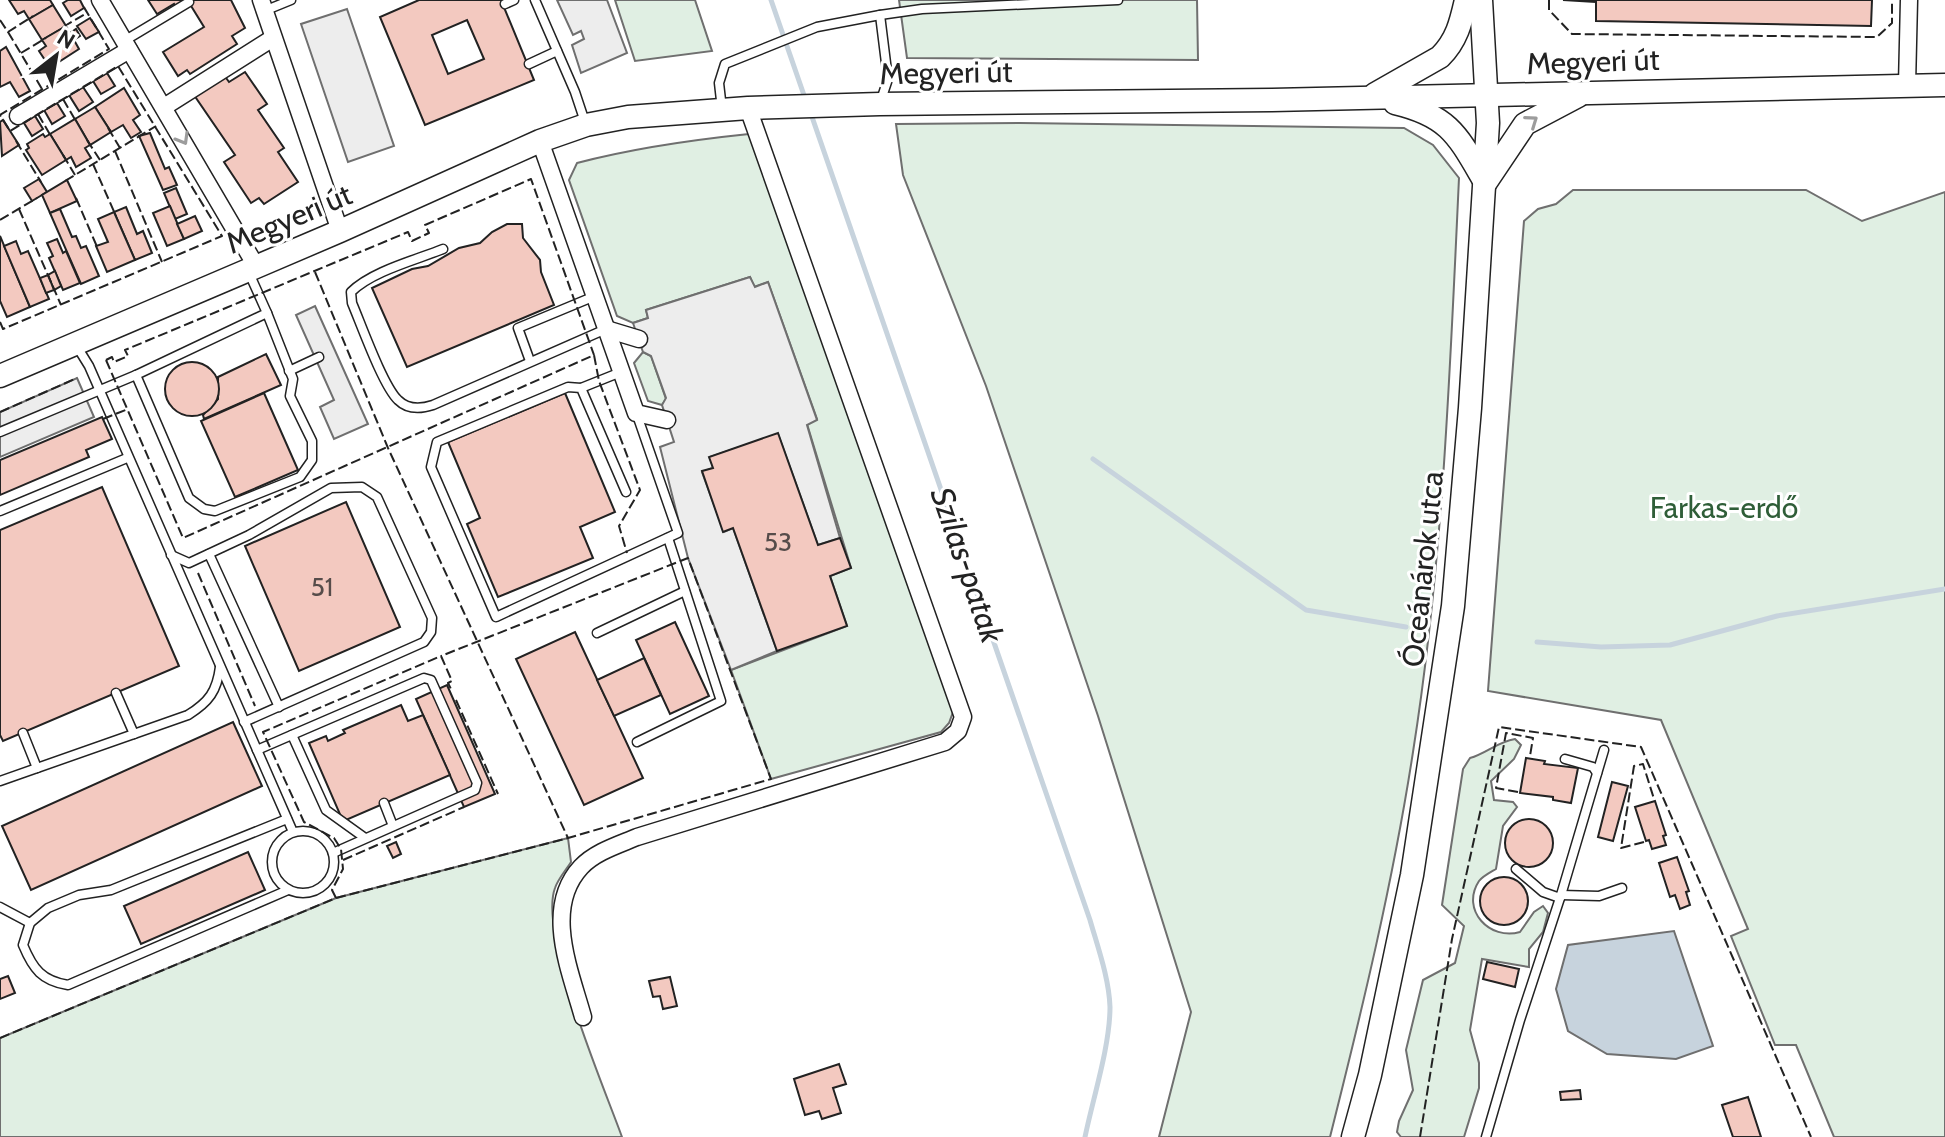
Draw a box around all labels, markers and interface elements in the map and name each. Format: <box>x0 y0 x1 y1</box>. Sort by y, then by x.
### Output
north arrow <box>16 16 96 96</box>
text: N <box>52 24 80 55</box>
street label: Megyeri út <box>1526 41 1660 82</box>
street label: Megyeri út <box>879 53 1013 92</box>
one-way arrow <box>1523 116 1537 131</box>
one-way arrow <box>173 130 189 145</box>
street label: Megyeri út <box>220 176 357 262</box>
street label: Óceánárok utca <box>1394 469 1451 669</box>
water label: Szilas-patak <box>923 482 1013 649</box>
park label: Farkas-erdő <box>1650 489 1798 526</box>
house number: 53 <box>764 526 792 558</box>
house number: 51 <box>311 571 333 603</box>

